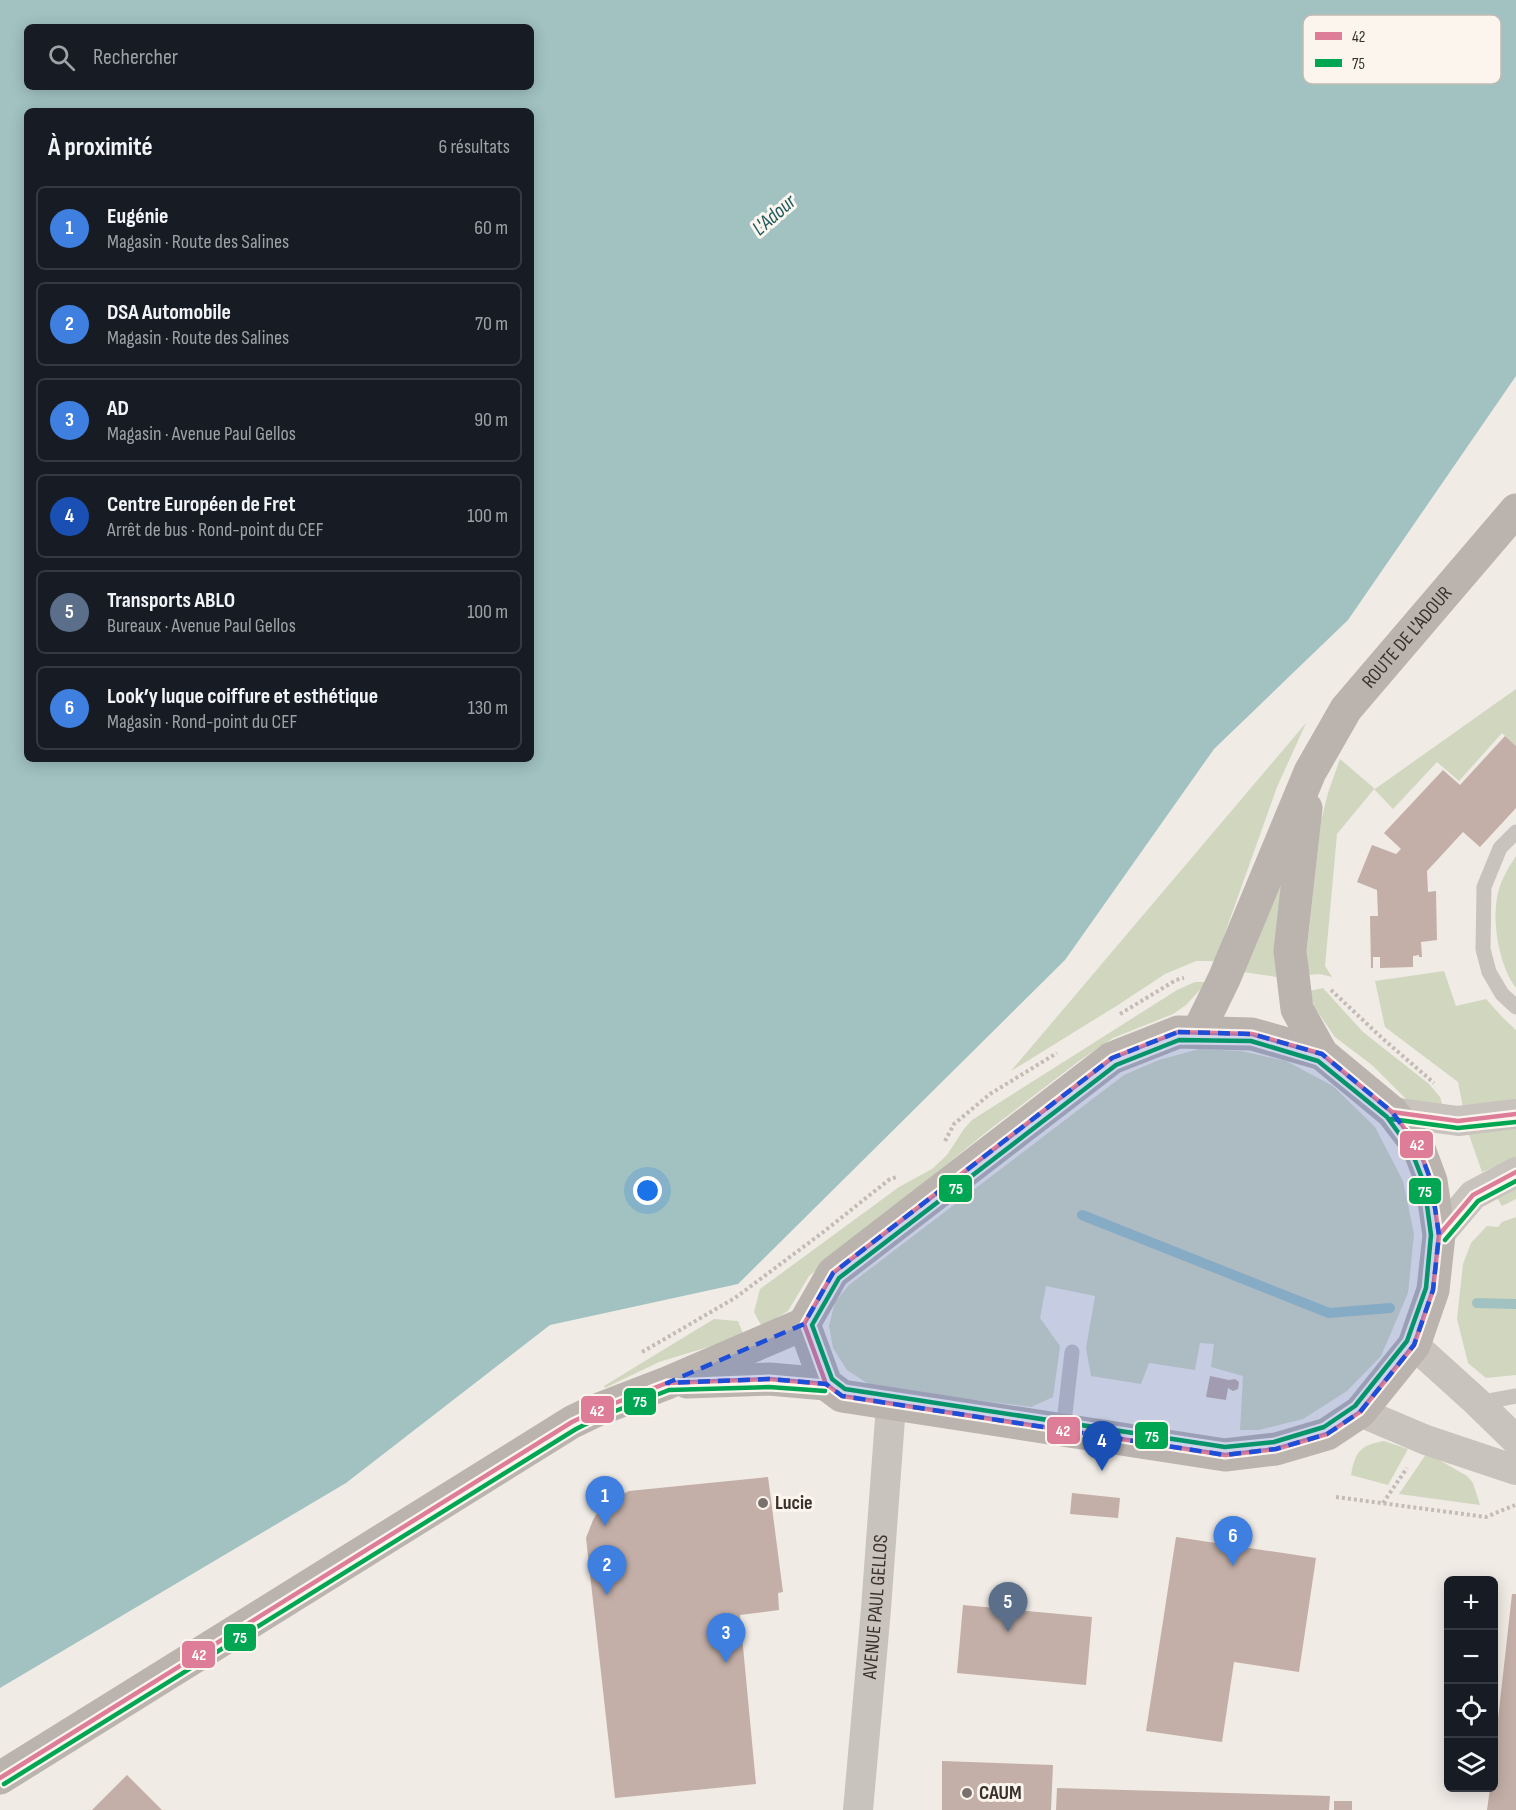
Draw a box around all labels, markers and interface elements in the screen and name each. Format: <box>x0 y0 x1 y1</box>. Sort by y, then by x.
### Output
legend <box>1303 15 1501 84</box>
search box <box>24 24 534 90</box>
text: 42 <box>1352 28 1365 47</box>
icon: search <box>45 41 78 74</box>
text: Rechercher <box>93 44 178 71</box>
text: 75 <box>1352 55 1365 74</box>
text: À proximité <box>48 132 153 163</box>
text: 6 résultats <box>439 135 510 159</box>
water label: L'Adour <box>747 189 802 241</box>
text: Eugénie <box>107 203 168 230</box>
text: 1 <box>66 216 73 240</box>
text: 60 m <box>474 216 508 240</box>
text: Magasin · Route des Salines <box>107 230 289 254</box>
text: DSA Automobile <box>107 299 231 326</box>
text: 2 <box>65 312 74 336</box>
text: 70 m <box>475 312 508 336</box>
text: Magasin · Route des Salines <box>107 326 289 350</box>
text: AD <box>107 395 129 422</box>
text: 3 <box>65 408 74 432</box>
text: 90 m <box>474 408 508 432</box>
text: Magasin · Avenue Paul Gellos <box>107 422 296 446</box>
text: Centre Européen de Fret <box>107 491 295 518</box>
text: 4 <box>65 504 74 528</box>
text: 100 m <box>467 504 508 528</box>
text: Arrêt de bus · Rond-point du CEF <box>107 518 324 542</box>
street label: ROUTE DE L'ADOUR <box>1357 581 1457 693</box>
text: Transports ABLO <box>107 587 235 614</box>
text: 5 <box>65 600 74 624</box>
text: 100 m <box>467 600 508 624</box>
text: Bureaux · Avenue Paul Gellos <box>107 614 296 638</box>
text: Look’y luque coiffure et esthétique <box>107 683 378 710</box>
text: 6 <box>65 696 74 720</box>
text: 130 m <box>468 696 508 720</box>
text: Magasin · Rond-point du CEF <box>107 710 297 734</box>
line badge: 42 <box>1399 1130 1434 1159</box>
text: 42 <box>1410 1136 1424 1155</box>
line badge: 75 <box>938 1174 973 1203</box>
your location <box>633 1176 662 1205</box>
line badge: 75 <box>1408 1177 1442 1205</box>
text: 75 <box>949 1180 963 1199</box>
text: 75 <box>1418 1183 1432 1202</box>
line badge: 75 <box>623 1387 657 1416</box>
text: 75 <box>633 1393 647 1412</box>
line badge: 42 <box>580 1395 615 1424</box>
text: 42 <box>590 1402 604 1421</box>
line badge: 42 <box>1046 1416 1081 1445</box>
line badge: 75 <box>1134 1421 1169 1450</box>
text: 42 <box>1056 1422 1070 1441</box>
pin: 4 <box>1082 1422 1122 1471</box>
text: 75 <box>1145 1428 1159 1447</box>
pin: 1 <box>586 1476 624 1526</box>
place label: Lucie <box>775 1491 813 1515</box>
marker: Lucie <box>756 1496 770 1510</box>
pin: 6 <box>1214 1516 1252 1566</box>
street label: AVENUE PAUL GELLOS <box>858 1534 893 1681</box>
pin: 2 <box>588 1546 626 1595</box>
map controls <box>1444 1576 1498 1792</box>
button: + <box>1444 1576 1498 1630</box>
pin: 5 <box>988 1582 1028 1632</box>
pin: 3 <box>706 1614 746 1663</box>
line badge: 75 <box>223 1623 257 1652</box>
text: 75 <box>233 1629 247 1648</box>
button: − <box>1444 1630 1498 1684</box>
line badge: 42 <box>181 1640 216 1669</box>
text: 42 <box>192 1646 206 1665</box>
button: locate <box>1444 1684 1498 1738</box>
button: layers <box>1444 1738 1498 1792</box>
place label: CAUM <box>979 1781 1022 1805</box>
marker: CAUM <box>960 1786 974 1800</box>

